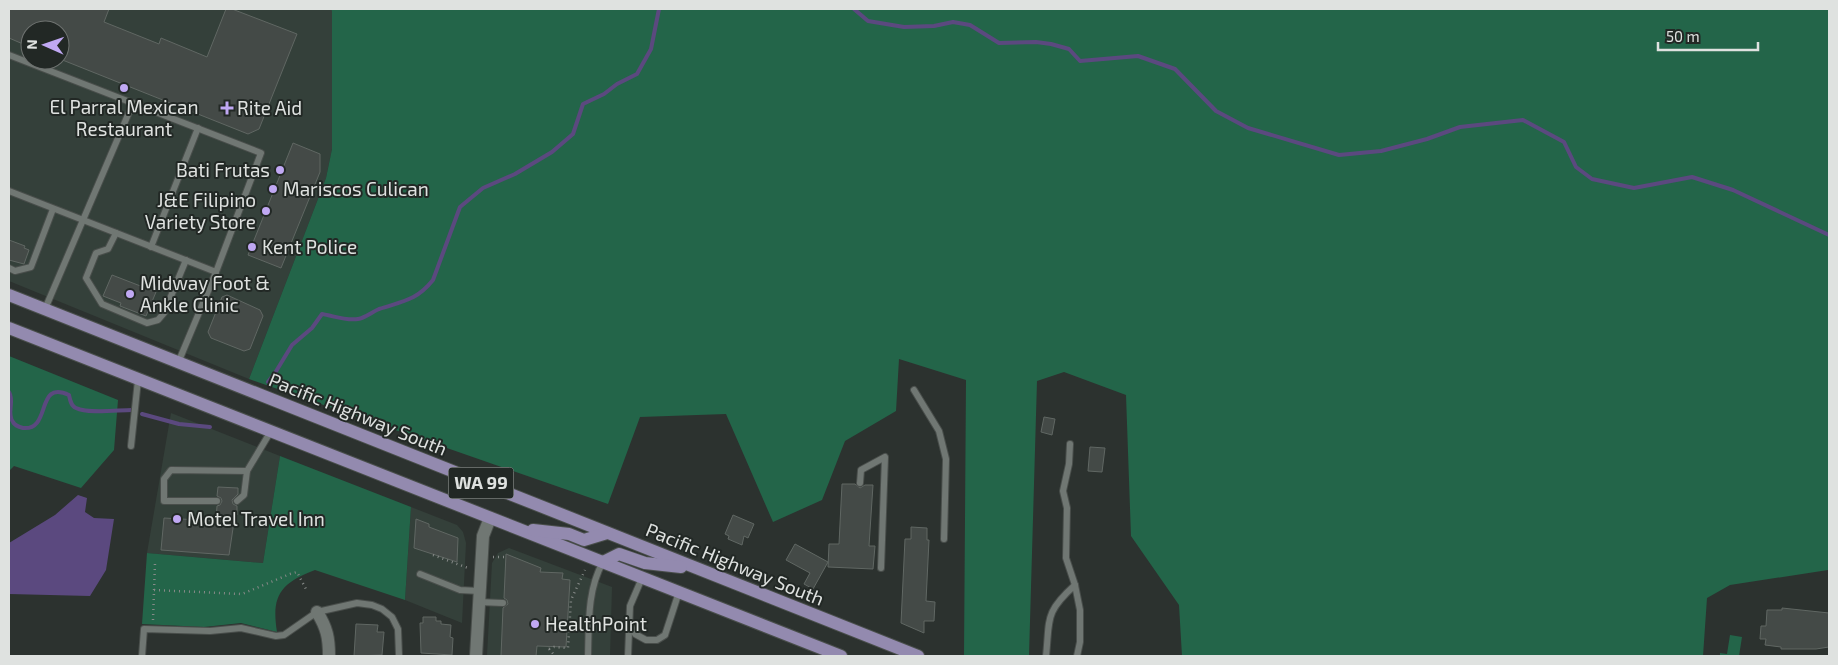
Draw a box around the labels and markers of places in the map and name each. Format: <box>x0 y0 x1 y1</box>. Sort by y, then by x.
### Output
marker: El Parral Mexican Restaurant <box>118 82 130 94</box>
place label: El Parral Mexican Restaurant <box>49 95 199 140</box>
place label: Rite Aid <box>237 96 302 119</box>
marker: Rite Aid <box>221 102 233 114</box>
place label: Bati Frutas <box>176 158 270 181</box>
marker: Bati Frutas <box>274 164 286 176</box>
place label: Mariscos Culican <box>283 177 429 200</box>
marker: Mariscos Culican <box>267 183 279 195</box>
place label: J&E Filipino Variety Store <box>145 188 256 233</box>
marker: J&E Filipino Variety Store <box>260 205 272 217</box>
place label: Kent Police <box>262 235 357 258</box>
marker: Kent Police <box>246 241 258 253</box>
place label: Midway Foot & Ankle Clinic <box>140 271 270 316</box>
marker: Midway Foot & Ankle Clinic <box>124 288 136 300</box>
place label: Motel Travel Inn <box>187 507 325 530</box>
marker: Motel Travel Inn <box>171 513 183 525</box>
place label: HealthPoint <box>545 612 647 635</box>
marker: HealthPoint <box>529 618 541 630</box>

